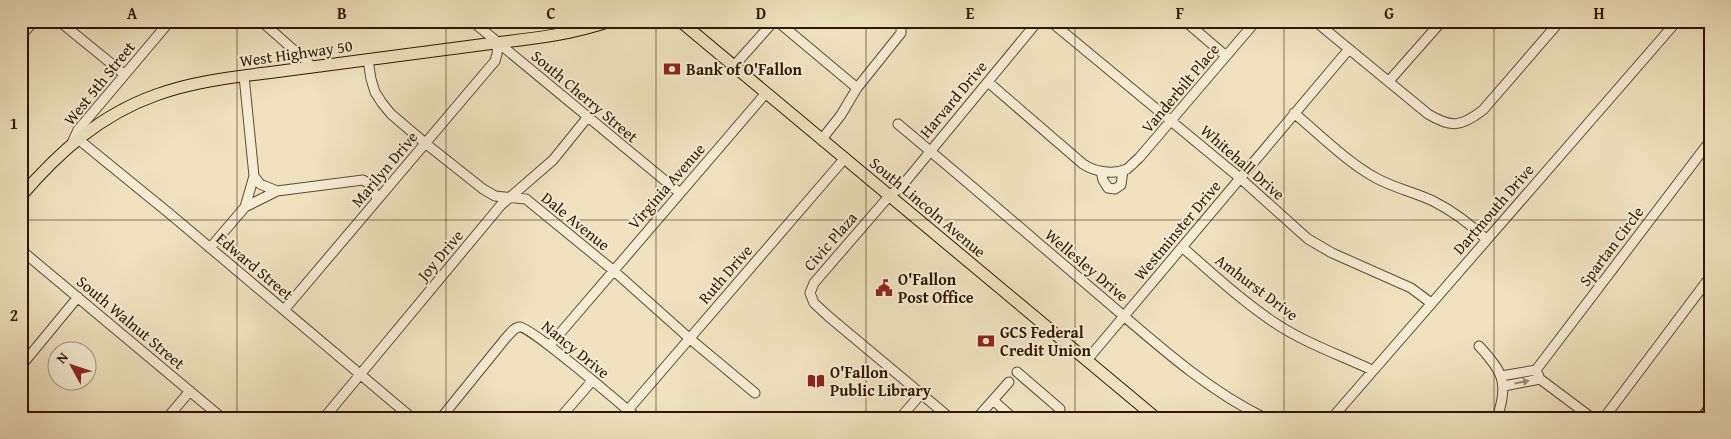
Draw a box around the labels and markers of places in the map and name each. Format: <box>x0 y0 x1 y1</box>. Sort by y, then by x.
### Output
place label: Bank of O'Fallon <box>686 57 803 81</box>
bank icon: Bank of O'Fallon <box>662 59 682 79</box>
place label: O'Fallon Post Office <box>898 267 974 309</box>
public building icon: O'Fallon Post Office <box>874 278 894 298</box>
place label: GCS Federal Credit Union <box>1000 320 1091 362</box>
bank icon: GCS Federal Credit Union <box>976 331 996 351</box>
place label: O'Fallon Public Library <box>830 360 932 402</box>
library icon: O'Fallon Public Library <box>806 371 826 391</box>

